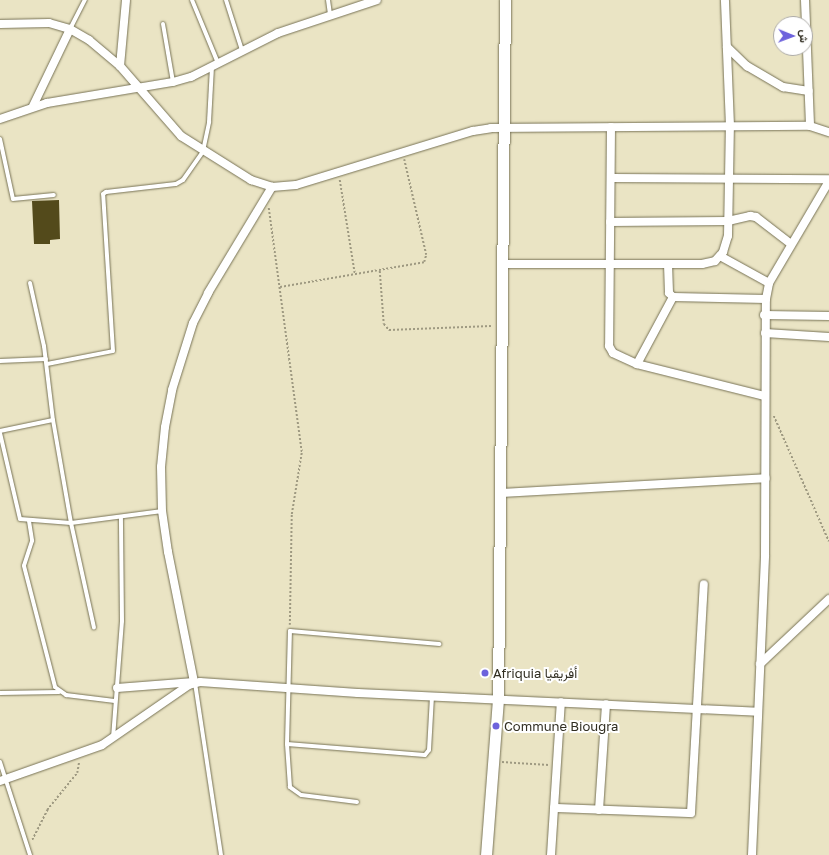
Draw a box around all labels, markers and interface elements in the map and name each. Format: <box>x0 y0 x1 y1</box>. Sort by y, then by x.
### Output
north arrow <box>773 16 813 56</box>
text: ش <box>798 29 811 43</box>
place label: Afriquia أفريقيا <box>493 665 577 681</box>
marker: Afriquia أفريقيا <box>480 668 490 678</box>
place label: Commune Biougra <box>504 718 618 734</box>
marker: Commune Biougra <box>491 721 501 731</box>

